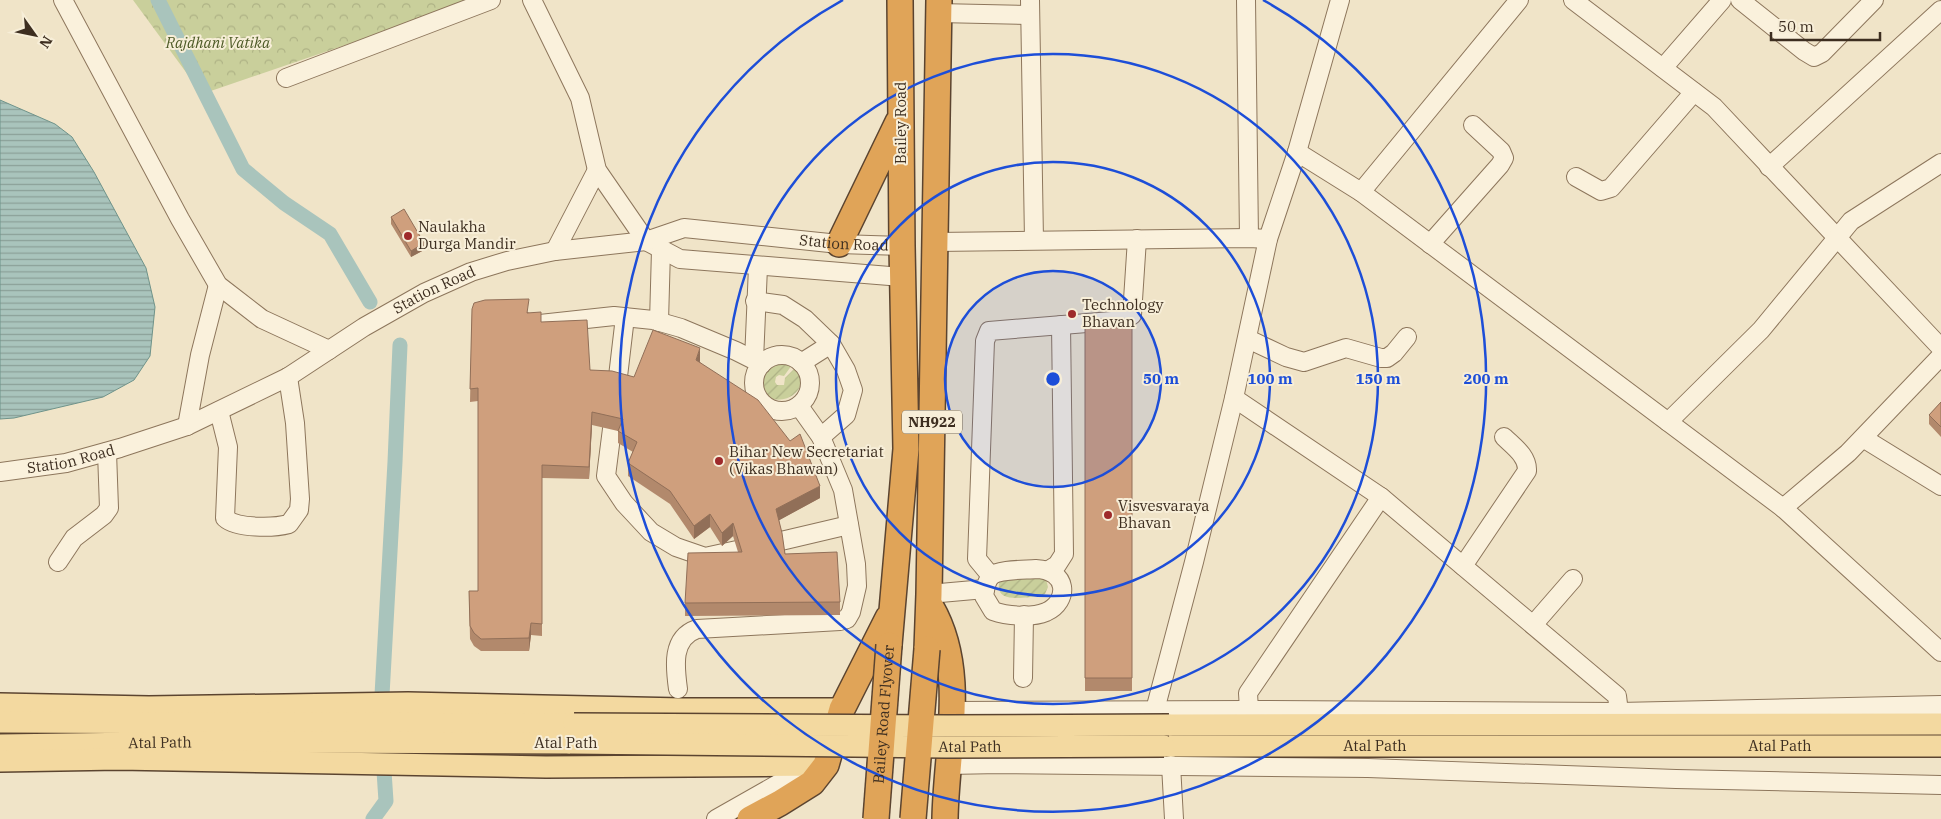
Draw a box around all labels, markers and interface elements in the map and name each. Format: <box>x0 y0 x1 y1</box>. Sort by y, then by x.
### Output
north arrow <box>10 10 60 60</box>
scale bar <box>1771 10 1880 42</box>
text: 50 m <box>1778 17 1814 36</box>
text: N <box>35 33 56 52</box>
park label: Rajdhani Vatika <box>165 33 271 52</box>
street label: Bailey Road <box>891 82 910 164</box>
place label: Naulakha Durga Mandir <box>418 217 516 253</box>
marker: Naulakha Durga Mandir <box>402 230 414 242</box>
street label: Station Road <box>798 230 889 255</box>
street label: Station Road <box>389 261 478 318</box>
place label: Technology Bhavan <box>1082 295 1164 331</box>
marker: Technology Bhavan <box>1066 308 1078 320</box>
text: 50 m <box>1143 369 1179 388</box>
text: 100 m <box>1247 369 1293 388</box>
text: 150 m <box>1355 369 1401 388</box>
text: 200 m <box>1463 369 1509 388</box>
centre of rings <box>1044 370 1062 388</box>
road number: NH922 <box>902 411 962 434</box>
street label: Station Road <box>26 440 117 477</box>
place label: Bihar New Secretariat (Vikas Bhawan) <box>729 442 884 478</box>
marker: Bihar New Secretariat (Vikas Bhawan) <box>713 455 725 467</box>
place label: Visvesvaraya Bhavan <box>1118 496 1209 532</box>
marker: Visvesvaraya Bhavan <box>1102 509 1114 521</box>
street label: Bailey Road Flyover <box>869 644 898 784</box>
street label: Atal Path <box>128 732 192 752</box>
street label: Atal Path <box>534 733 598 752</box>
street label: Atal Path <box>1343 736 1407 755</box>
street label: Atal Path <box>1748 736 1812 755</box>
street label: Atal Path <box>938 737 1002 756</box>

